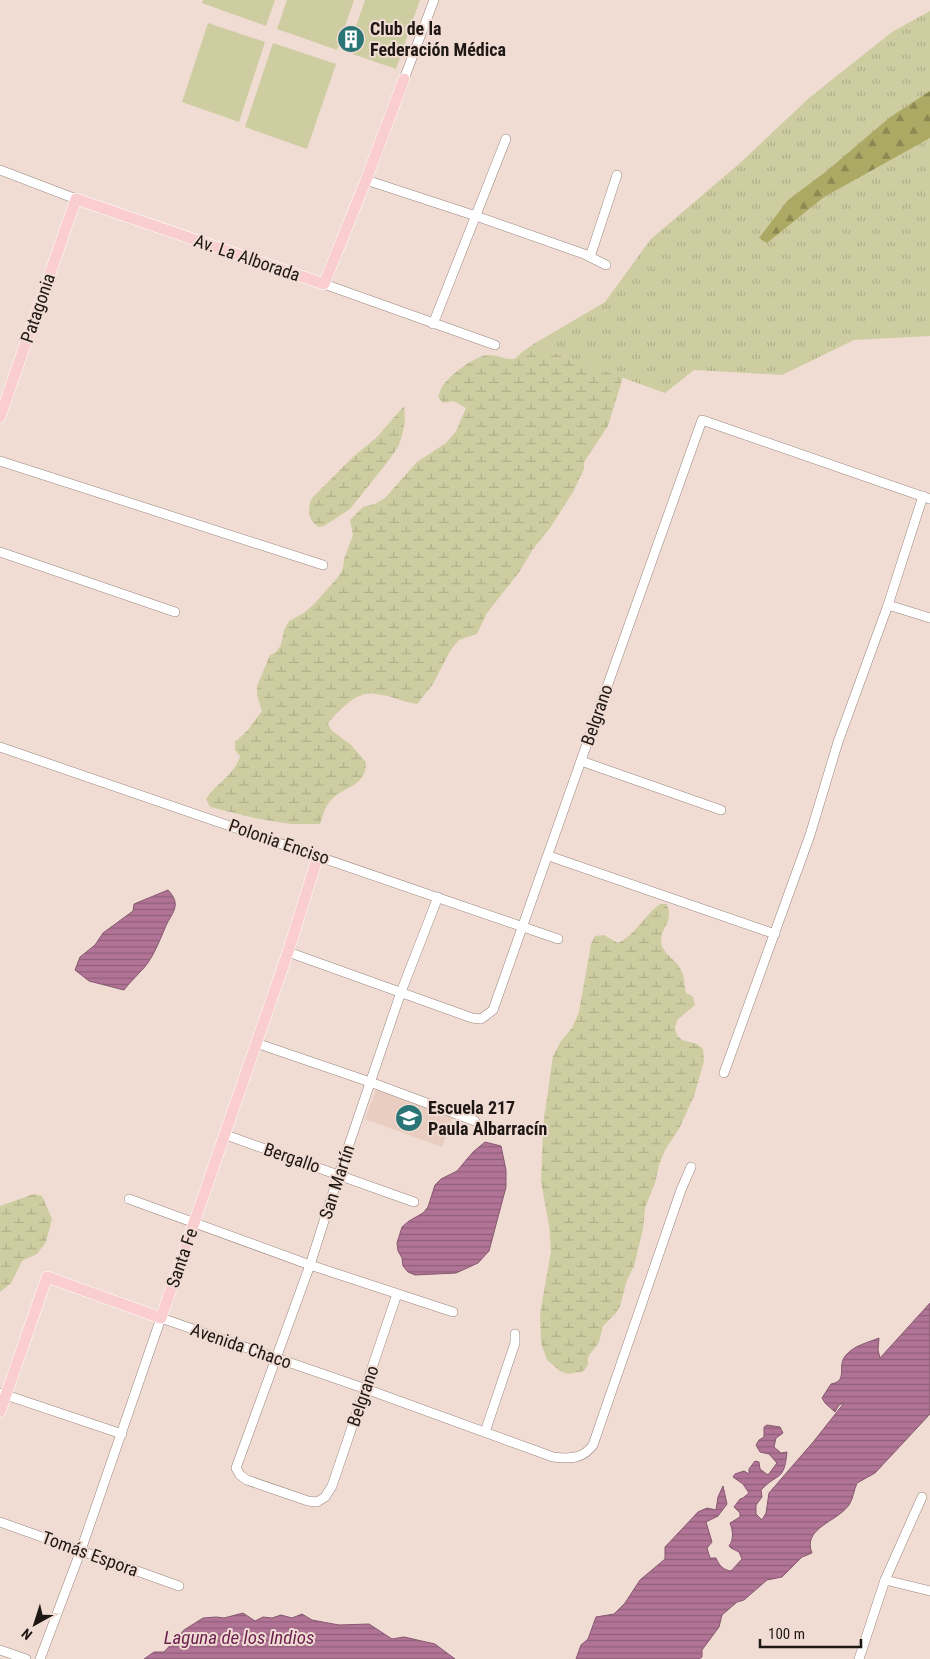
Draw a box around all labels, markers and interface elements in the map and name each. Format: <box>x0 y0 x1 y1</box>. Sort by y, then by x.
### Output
place label: Club de la Federación Médica <box>370 18 506 60</box>
building icon: Club de la Federación Médica <box>336 24 366 54</box>
street label: Av. La Alborada <box>191 230 303 285</box>
street label: Patagonia <box>16 270 59 345</box>
street label: Belgrano <box>576 682 617 748</box>
street label: Polonia Enciso <box>226 815 332 869</box>
place label: Escuela 217 Paula Albarracín <box>428 1097 547 1139</box>
school or university icon: Escuela 217 Paula Albarracín <box>394 1103 424 1133</box>
street label: Bergallo <box>261 1138 323 1177</box>
street label: San Martín <box>315 1142 358 1222</box>
street label: Santa Fe <box>162 1225 201 1290</box>
street label: Avenida Chaco <box>188 1318 294 1373</box>
street label: Belgrano <box>342 1363 383 1429</box>
street label: Tomás Espora <box>39 1526 141 1581</box>
north arrow <box>10 1599 60 1649</box>
scale bar <box>760 1616 861 1648</box>
text: N <box>18 1625 35 1643</box>
text: 100 m <box>768 1625 805 1643</box>
water label: Laguna de los Indios <box>164 1626 314 1649</box>

